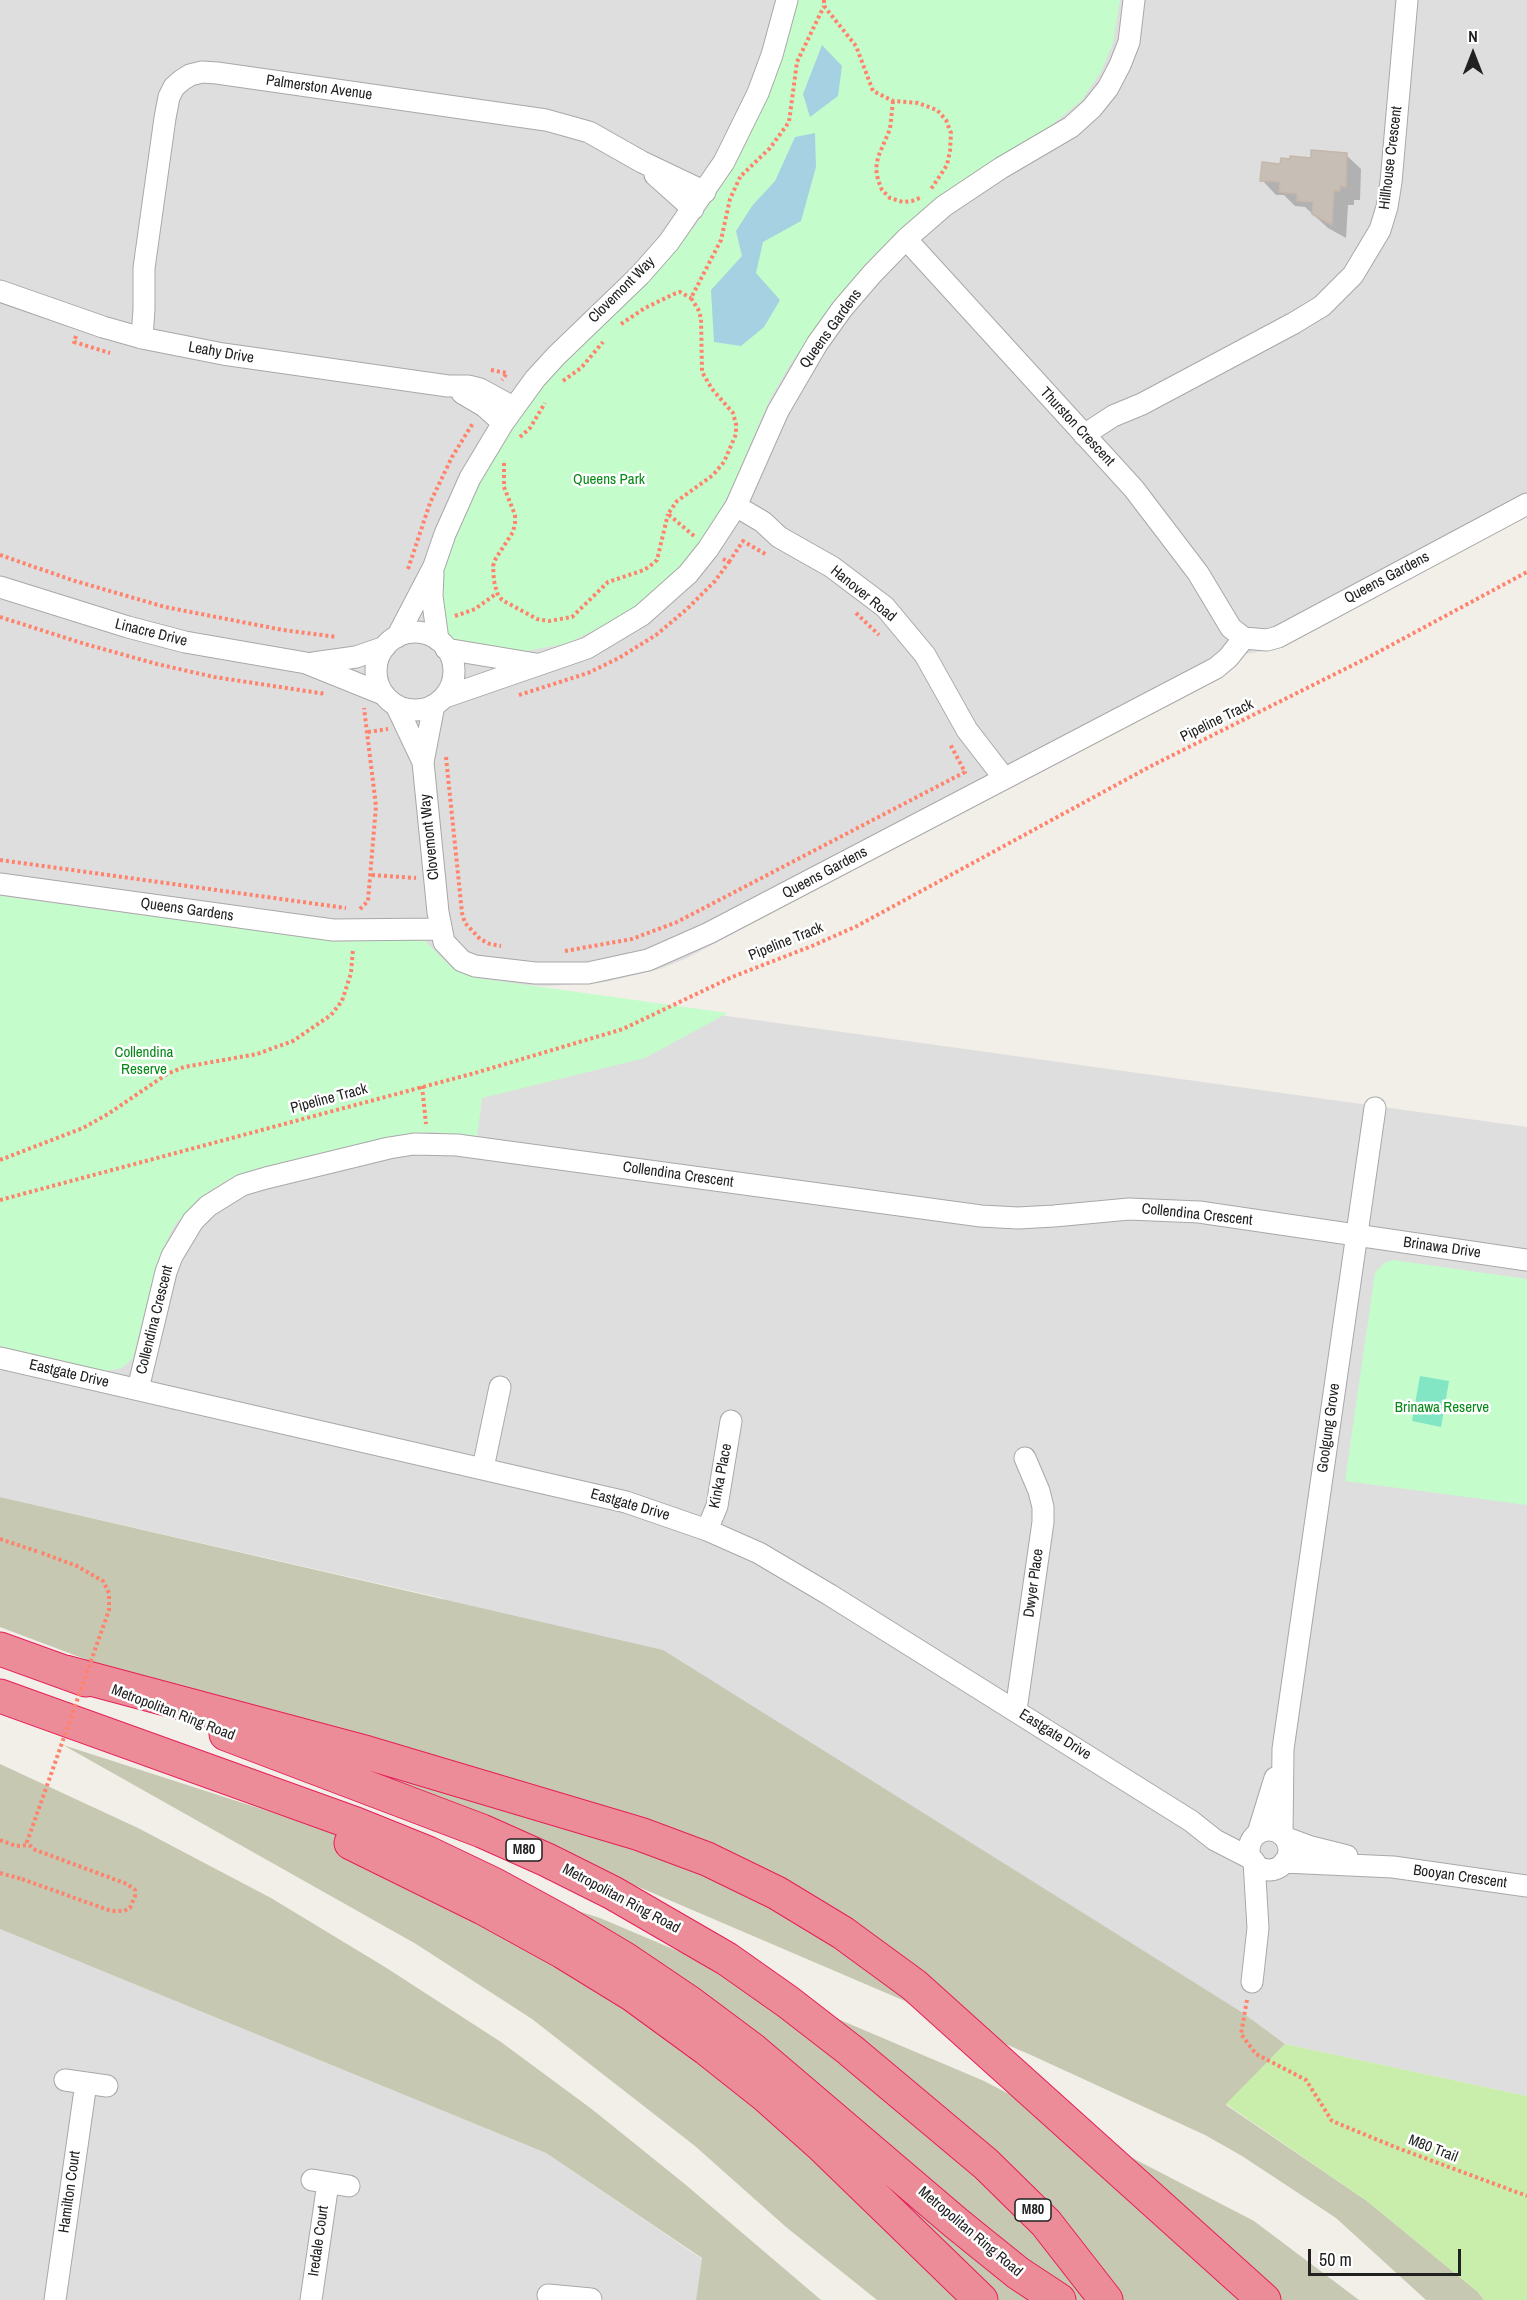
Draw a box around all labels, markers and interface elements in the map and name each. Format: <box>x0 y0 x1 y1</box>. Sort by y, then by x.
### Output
north arrow <box>1443 24 1503 84</box>
text: N <box>1468 25 1478 47</box>
street label: Palmerston Avenue <box>265 72 373 104</box>
street label: Hillhouse Crescent <box>1376 105 1406 211</box>
street label: Clovemont Way <box>585 253 659 327</box>
street label: Queens Gardens <box>796 286 866 372</box>
street label: Leahy Drive <box>187 338 255 368</box>
street label: Thurston Crescent <box>1036 384 1118 470</box>
park label: Queens Park <box>573 471 645 489</box>
street label: Queens Gardens <box>1341 548 1433 608</box>
street label: Hanover Road <box>827 562 899 626</box>
street label: Linacre Drive <box>113 615 189 651</box>
street label: Pipeline Track <box>1178 696 1256 746</box>
street label: Clovemont Way <box>417 793 443 881</box>
street label: Queens Gardens <box>779 843 871 903</box>
street label: Queens Gardens <box>139 895 235 925</box>
street label: Pipeline Track <box>746 919 826 965</box>
park label: Collendina Reserve <box>115 1044 173 1079</box>
street label: Pipeline Track <box>289 1080 369 1118</box>
street label: Collendina Crescent <box>622 1158 734 1192</box>
street label: Collendina Crescent <box>1141 1200 1253 1230</box>
street label: Brinawa Drive <box>1402 1234 1482 1262</box>
street label: Collendina Crescent <box>133 1264 177 1376</box>
street label: Eastgate Drive <box>27 1356 111 1392</box>
street label: Goolgung Grove <box>1314 1382 1344 1474</box>
park label: Brinawa Reserve <box>1395 1399 1489 1417</box>
street label: Kinka Place <box>706 1442 736 1510</box>
street label: Eastgate Drive <box>588 1485 672 1525</box>
street label: Dwyer Place <box>1020 1548 1048 1618</box>
street label: Metropolitan Ring Road <box>109 1681 237 1745</box>
street label: Eastgate Drive <box>1016 1706 1094 1764</box>
road number: M80 <box>506 1839 542 1861</box>
street label: Metropolitan Ring Road <box>559 1860 683 1938</box>
street label: Booyan Crescent <box>1412 1862 1508 1892</box>
street label: M80 Trail <box>1406 2131 1460 2167</box>
street label: Hamilton Court <box>55 2150 85 2234</box>
street label: Metropolitan Ring Road <box>914 2183 1026 2281</box>
road number: M80 <box>1015 2199 1051 2221</box>
street label: Iredale Court <box>305 2205 333 2277</box>
scale bar <box>1311 2237 1464 2275</box>
text: 50 m <box>1319 2247 1352 2272</box>

